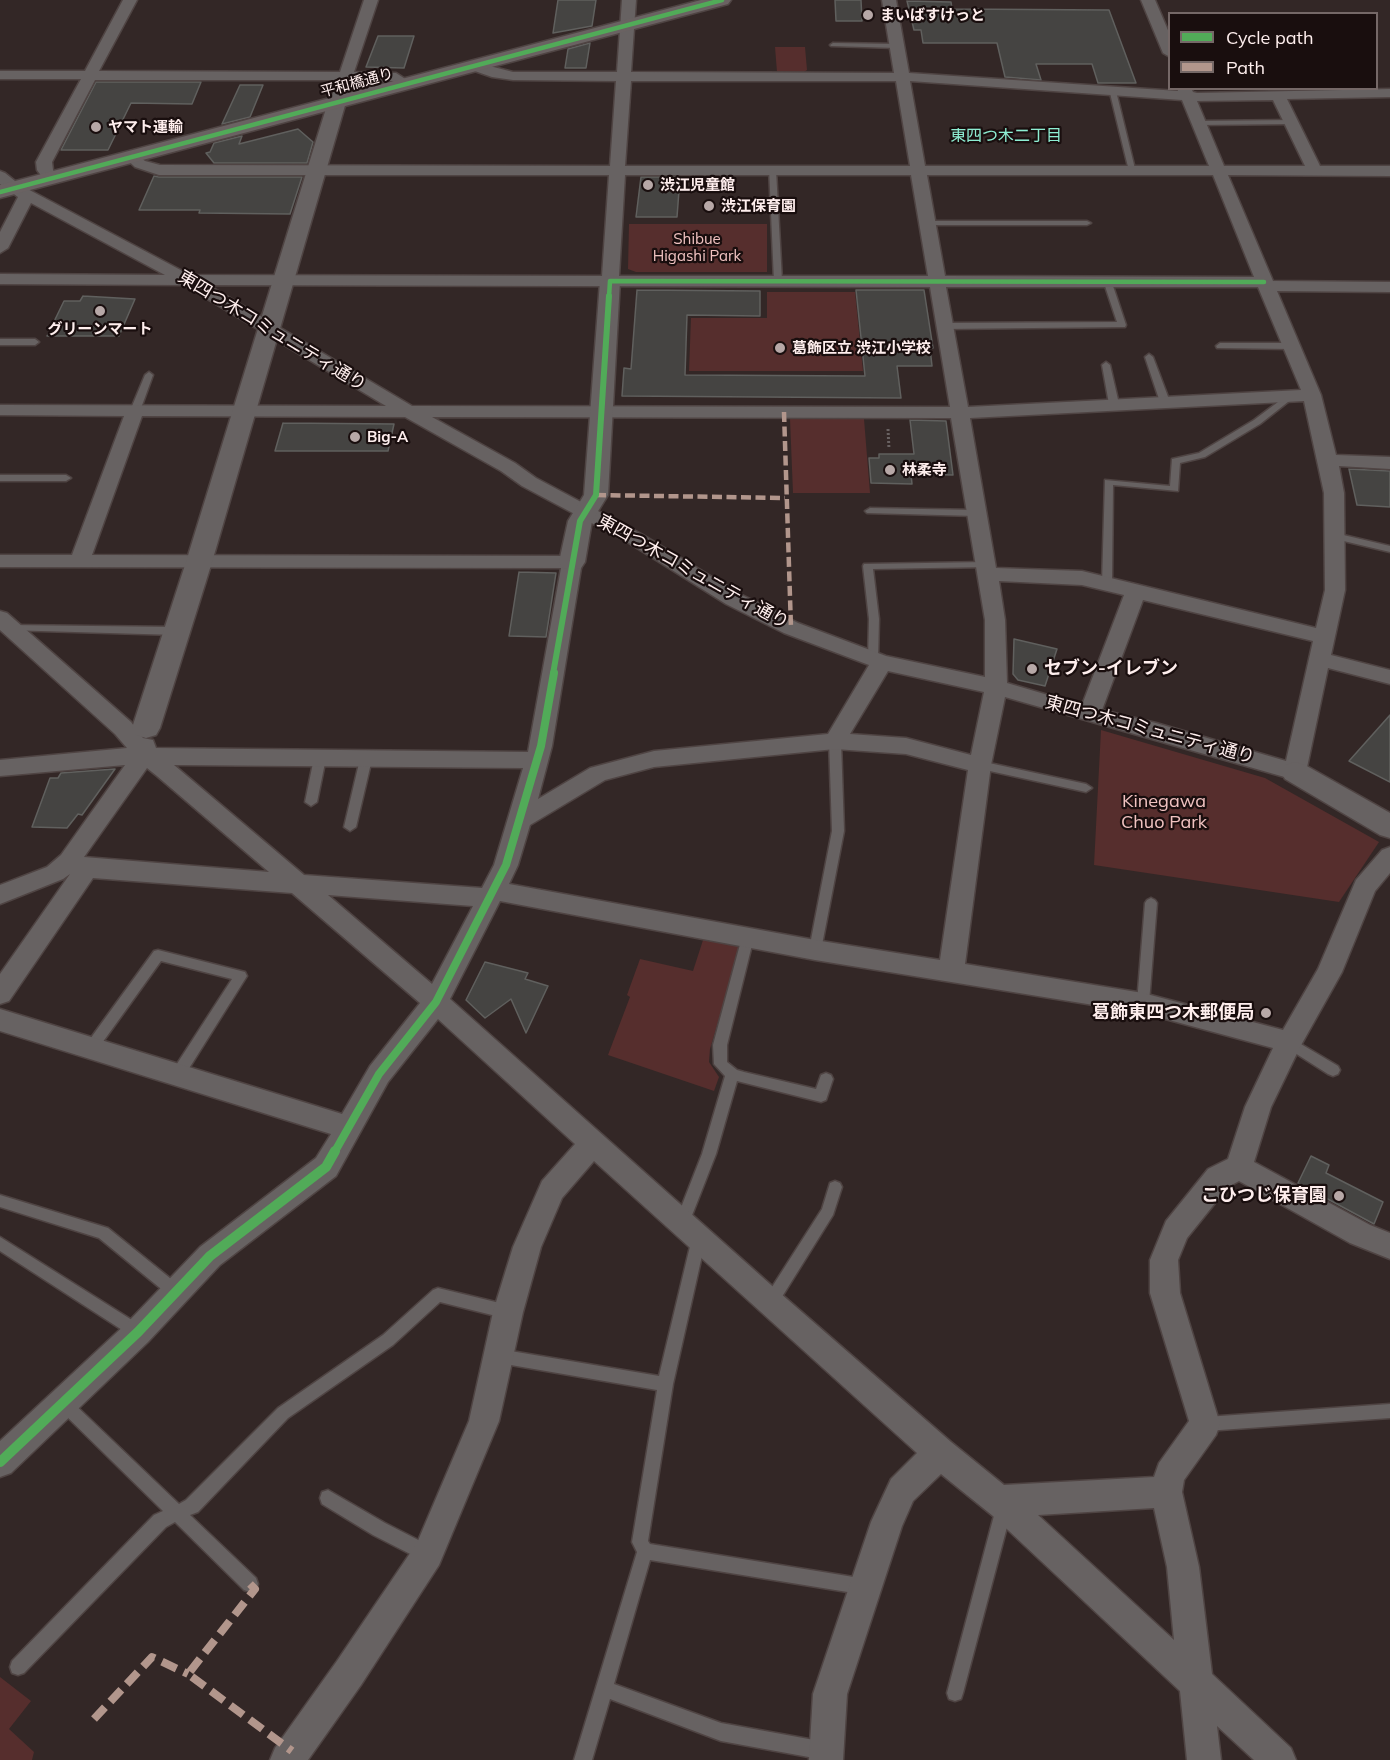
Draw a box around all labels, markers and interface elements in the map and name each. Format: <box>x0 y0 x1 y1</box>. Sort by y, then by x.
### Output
place label: まいばすけっと <box>880 6 985 24</box>
marker: まいばすけっと <box>861 8 875 22</box>
legend <box>1168 12 1378 90</box>
text: Cycle path <box>1226 26 1313 49</box>
text: Path <box>1226 56 1265 79</box>
street label: 平和橋通り <box>318 65 396 101</box>
place label: ヤマト運輸 <box>108 118 183 136</box>
marker: ヤマト運輸 <box>89 120 103 134</box>
district label: 東四つ木二丁目 <box>950 126 1062 146</box>
place label: 渋江児童館 <box>660 176 735 194</box>
marker: 渋江児童館 <box>641 178 655 192</box>
place label: 渋江保育園 <box>721 197 796 215</box>
marker: 渋江保育園 <box>702 199 716 213</box>
park label: Shibue Higashi Park <box>653 230 741 265</box>
street label: 東四つ木コミュニティ通り <box>174 266 370 396</box>
marker: グリーンマート <box>93 304 107 318</box>
place label: グリーンマート <box>48 320 152 338</box>
place label: 葛飾区立 渋江小学校 <box>792 339 931 357</box>
marker: 葛飾区立 渋江小学校 <box>773 341 787 355</box>
place label: Big-A <box>367 428 408 446</box>
marker: Big-A <box>348 430 362 444</box>
place label: 林柔寺 <box>902 461 947 479</box>
marker: 林柔寺 <box>883 463 897 477</box>
street label: 東四つ木コミュニティ通り <box>593 510 793 634</box>
place label: セブン-イレブン <box>1044 658 1178 680</box>
marker: セブン-イレブン <box>1025 662 1039 676</box>
street label: 東四つ木コミュニティ通り <box>1043 692 1257 768</box>
park label: Kinegawa Chuo Park <box>1121 791 1207 834</box>
place label: 葛飾東四つ木郵便局 <box>1092 1002 1254 1024</box>
marker: 葛飾東四つ木郵便局 <box>1259 1006 1273 1020</box>
place label: こひつじ保育園 <box>1201 1185 1327 1207</box>
marker: こひつじ保育園 <box>1332 1189 1346 1203</box>

